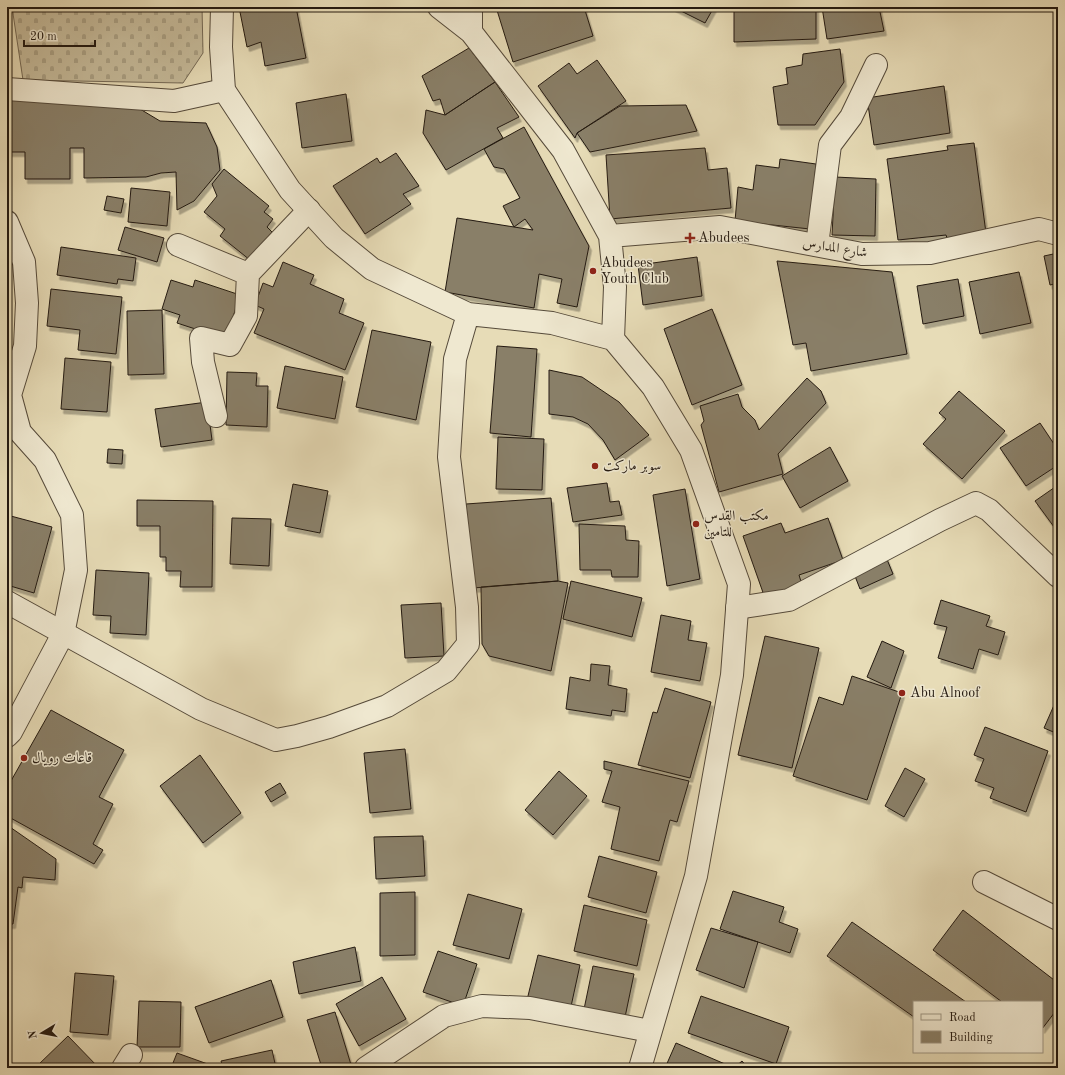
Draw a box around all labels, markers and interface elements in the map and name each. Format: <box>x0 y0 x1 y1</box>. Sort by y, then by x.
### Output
scale bar <box>24 22 95 48</box>
text: 20 m <box>30 31 57 43</box>
place label: Abudees <box>698 231 750 245</box>
marker: Abudees <box>685 233 695 243</box>
street label: شارع المدارس <box>801 236 868 264</box>
place label: Abudees Youth Club <box>601 256 669 286</box>
marker: Abudees Youth Club <box>588 266 598 276</box>
place label: سوبر ماركت <box>603 459 661 474</box>
marker: سوبر ماركت <box>590 461 600 471</box>
place label: مكتب القدس للتامين <box>704 508 769 540</box>
marker: مكتب القدس للتامين <box>691 519 701 529</box>
place label: Abu Alnoof <box>910 686 981 700</box>
marker: Abu Alnoof <box>897 688 907 698</box>
place label: قاعات رويال <box>32 751 92 766</box>
marker: قاعات رويال <box>19 753 29 763</box>
legend <box>913 1001 1043 1053</box>
text: Road <box>949 1012 976 1024</box>
north arrow <box>22 1013 62 1053</box>
text: N <box>27 1029 40 1040</box>
text: Building <box>949 1032 993 1044</box>

